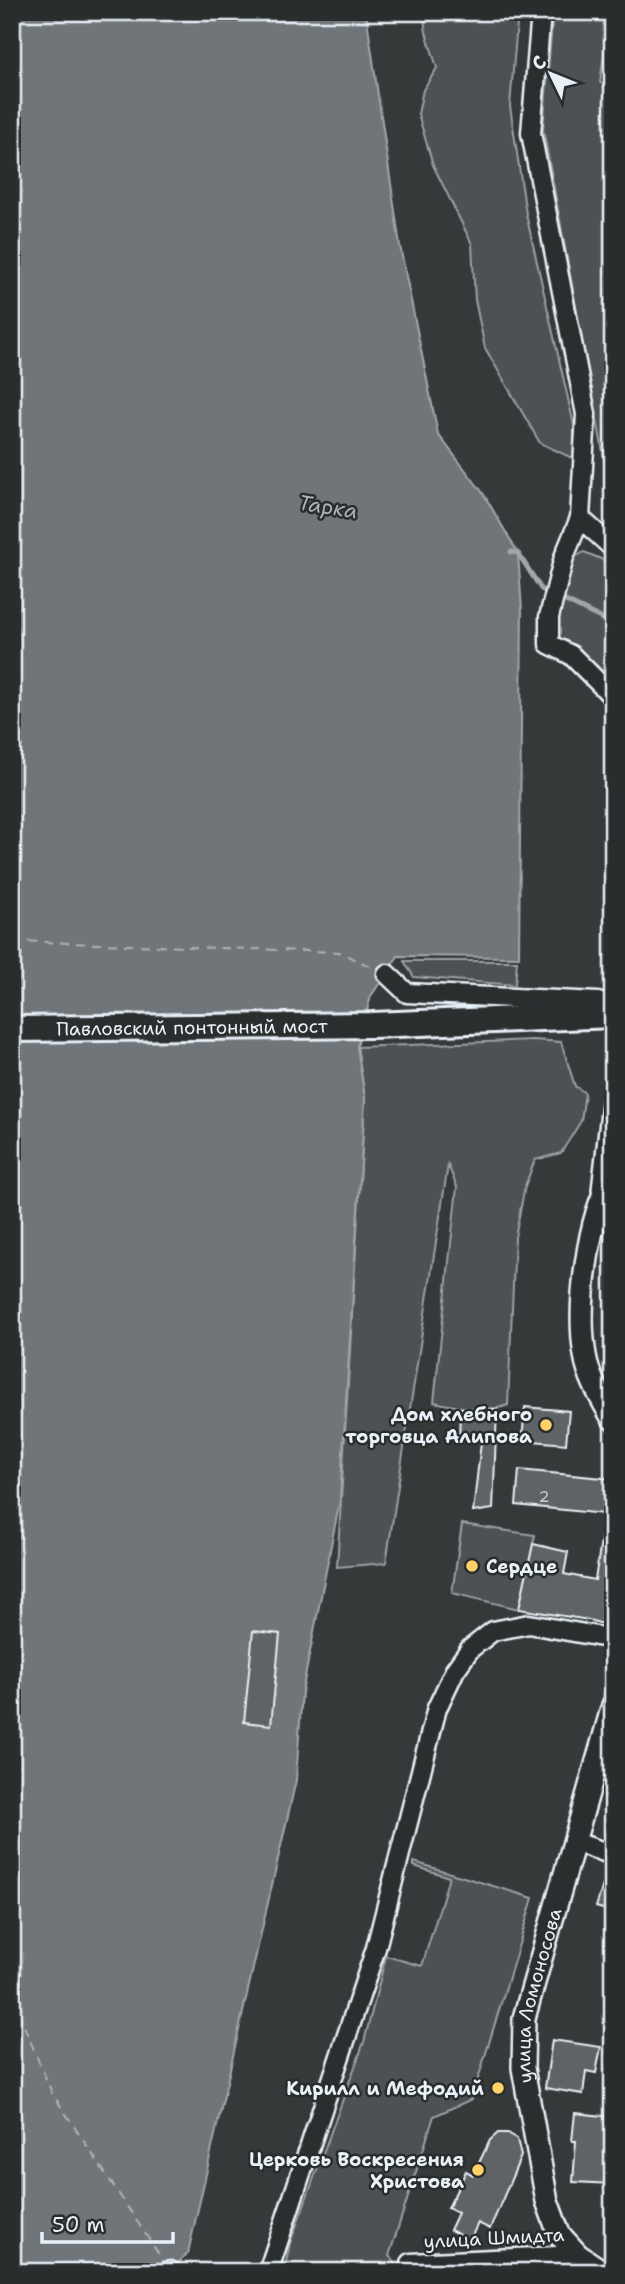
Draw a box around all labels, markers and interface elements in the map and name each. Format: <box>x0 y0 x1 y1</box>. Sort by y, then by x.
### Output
north arrow <box>516 38 586 108</box>
text: С <box>526 50 552 76</box>
water label: Тарка <box>296 489 360 525</box>
street label: Павловский понтонный мост <box>56 1013 328 1041</box>
place label: Дом хлебного торговца Алипова <box>345 1402 532 1449</box>
marker: Дом хлебного торговца Алипова <box>538 1417 554 1433</box>
house number: 2 <box>538 1486 550 1507</box>
place label: Сердце <box>486 1554 557 1579</box>
marker: Сердце <box>464 1558 480 1574</box>
street label: улица Ломоносова <box>510 1905 567 2085</box>
place label: Кирилл и Мефодий <box>286 2076 484 2101</box>
marker: Кирилл и Мефодий <box>490 2080 506 2096</box>
place label: Церковь Воскресения Христова <box>249 2147 464 2194</box>
marker: Церковь Воскресения Христова <box>470 2162 486 2178</box>
scale bar <box>42 2200 173 2244</box>
text: 50 m <box>52 2211 105 2239</box>
street label: улица Шмидта <box>423 2222 565 2254</box>

